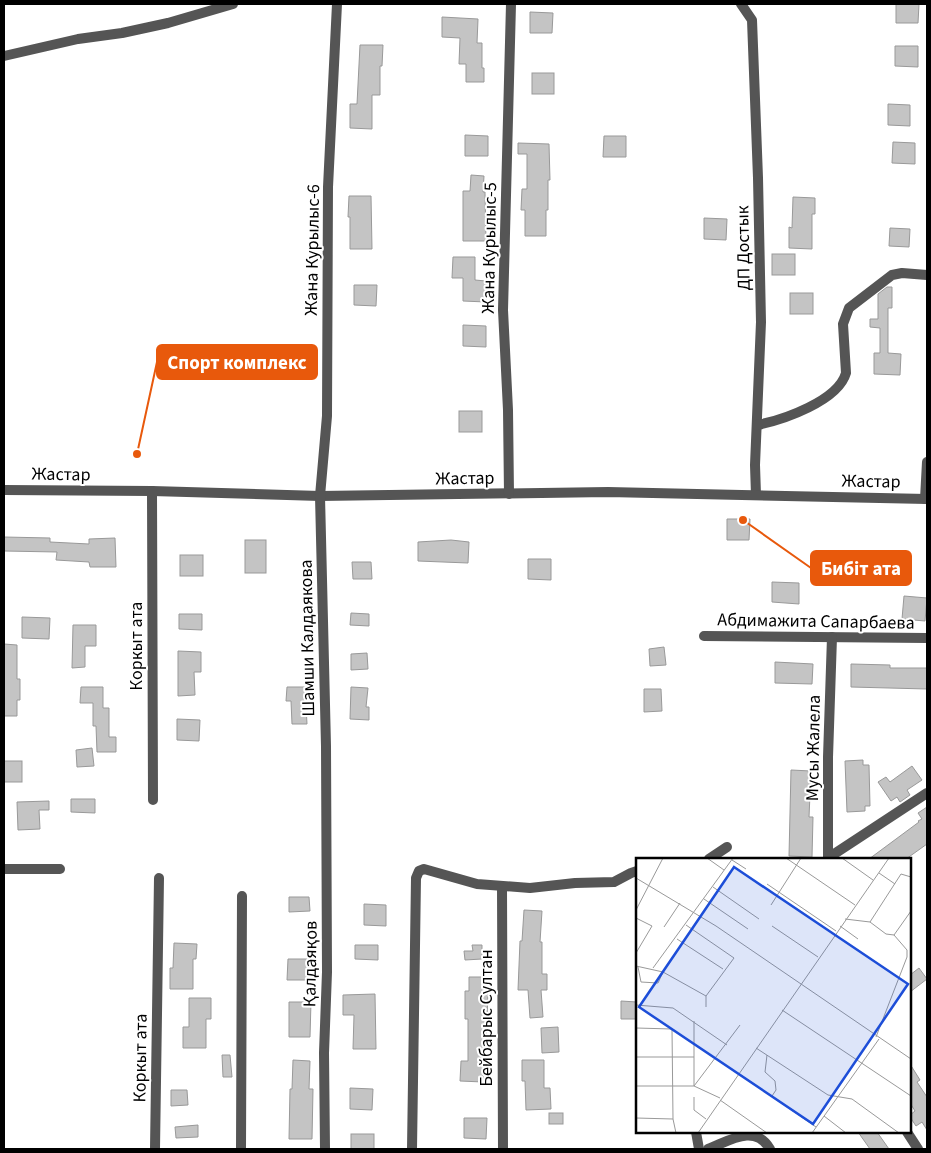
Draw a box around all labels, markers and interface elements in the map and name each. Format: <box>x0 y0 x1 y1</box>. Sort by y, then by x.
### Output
street label: Жана Курылыс-5 <box>476 182 503 314</box>
street label: Жана Курылыс-6 <box>299 184 326 316</box>
street label: ДП Достык <box>730 205 757 291</box>
callout: Спорт комплекс <box>157 345 317 379</box>
text: Спорт комплекс <box>167 350 307 377</box>
street label: Жастар <box>31 461 91 488</box>
street label: Жастар <box>435 465 495 492</box>
street label: Жастар <box>841 468 901 495</box>
callout: Бибіт ата <box>811 551 911 585</box>
text: Бибіт ата <box>821 556 901 583</box>
street label: Шамши Калдаякова <box>294 559 321 717</box>
street label: Коркыт ата <box>124 602 149 690</box>
street label: Абдимажита Сапарбаева <box>717 607 915 636</box>
street label: Мусы Жалела <box>800 695 827 801</box>
inset map <box>636 858 911 1133</box>
street label: Қалдаяқов <box>297 921 324 1007</box>
street label: Бейбарыс Султан <box>474 949 499 1087</box>
street label: Коркыт ата <box>127 1013 154 1103</box>

